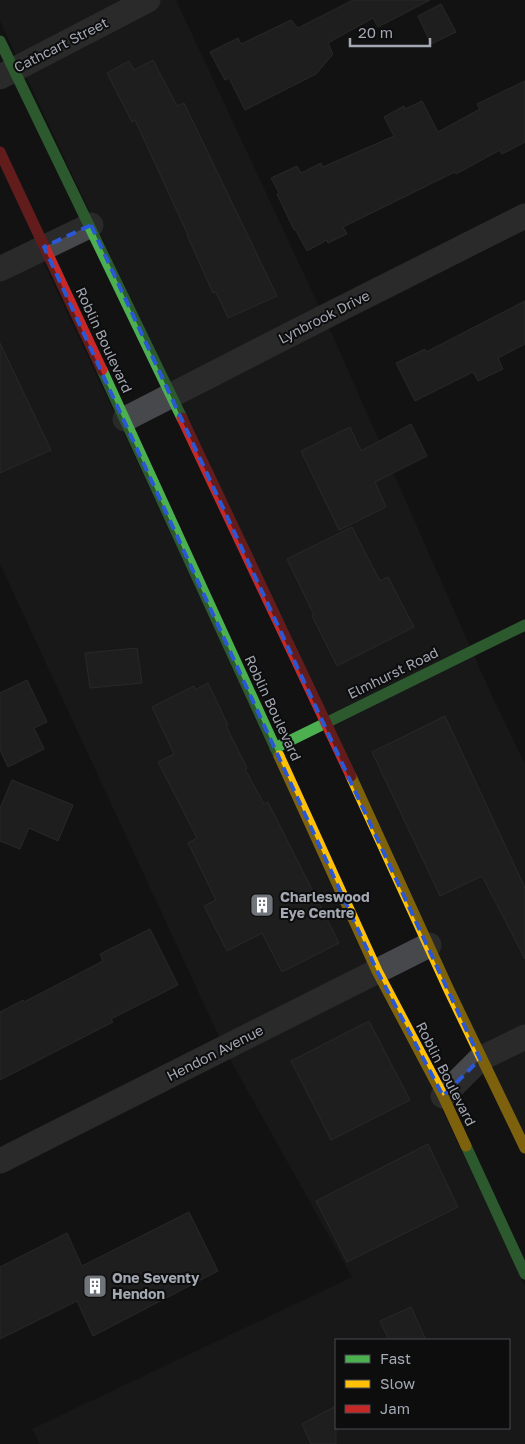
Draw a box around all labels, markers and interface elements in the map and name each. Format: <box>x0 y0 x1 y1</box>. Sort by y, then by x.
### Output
street label: Cathcart Street <box>11 14 111 76</box>
scale bar <box>350 15 430 47</box>
text: 20 m <box>358 23 393 41</box>
street label: Roblin Boulevard <box>73 284 136 395</box>
street label: Lynbrook Drive <box>275 286 372 347</box>
street label: Elmhurst Road <box>345 643 441 702</box>
street label: Roblin Boulevard <box>242 652 305 763</box>
place label: Charleswood Eye Centre <box>280 888 370 921</box>
building icon: Charleswood Eye Centre <box>249 892 275 918</box>
street label: Roblin Boulevard <box>413 1019 480 1129</box>
street label: Hendon Avenue <box>164 1021 266 1084</box>
place label: One Seventy Hendon <box>112 1269 200 1302</box>
building icon: One Seventy Hendon <box>82 1273 108 1299</box>
legend <box>335 1339 510 1429</box>
text: Fast <box>380 1349 411 1367</box>
text: Slow <box>380 1374 415 1392</box>
text: Jam <box>380 1399 410 1417</box>

